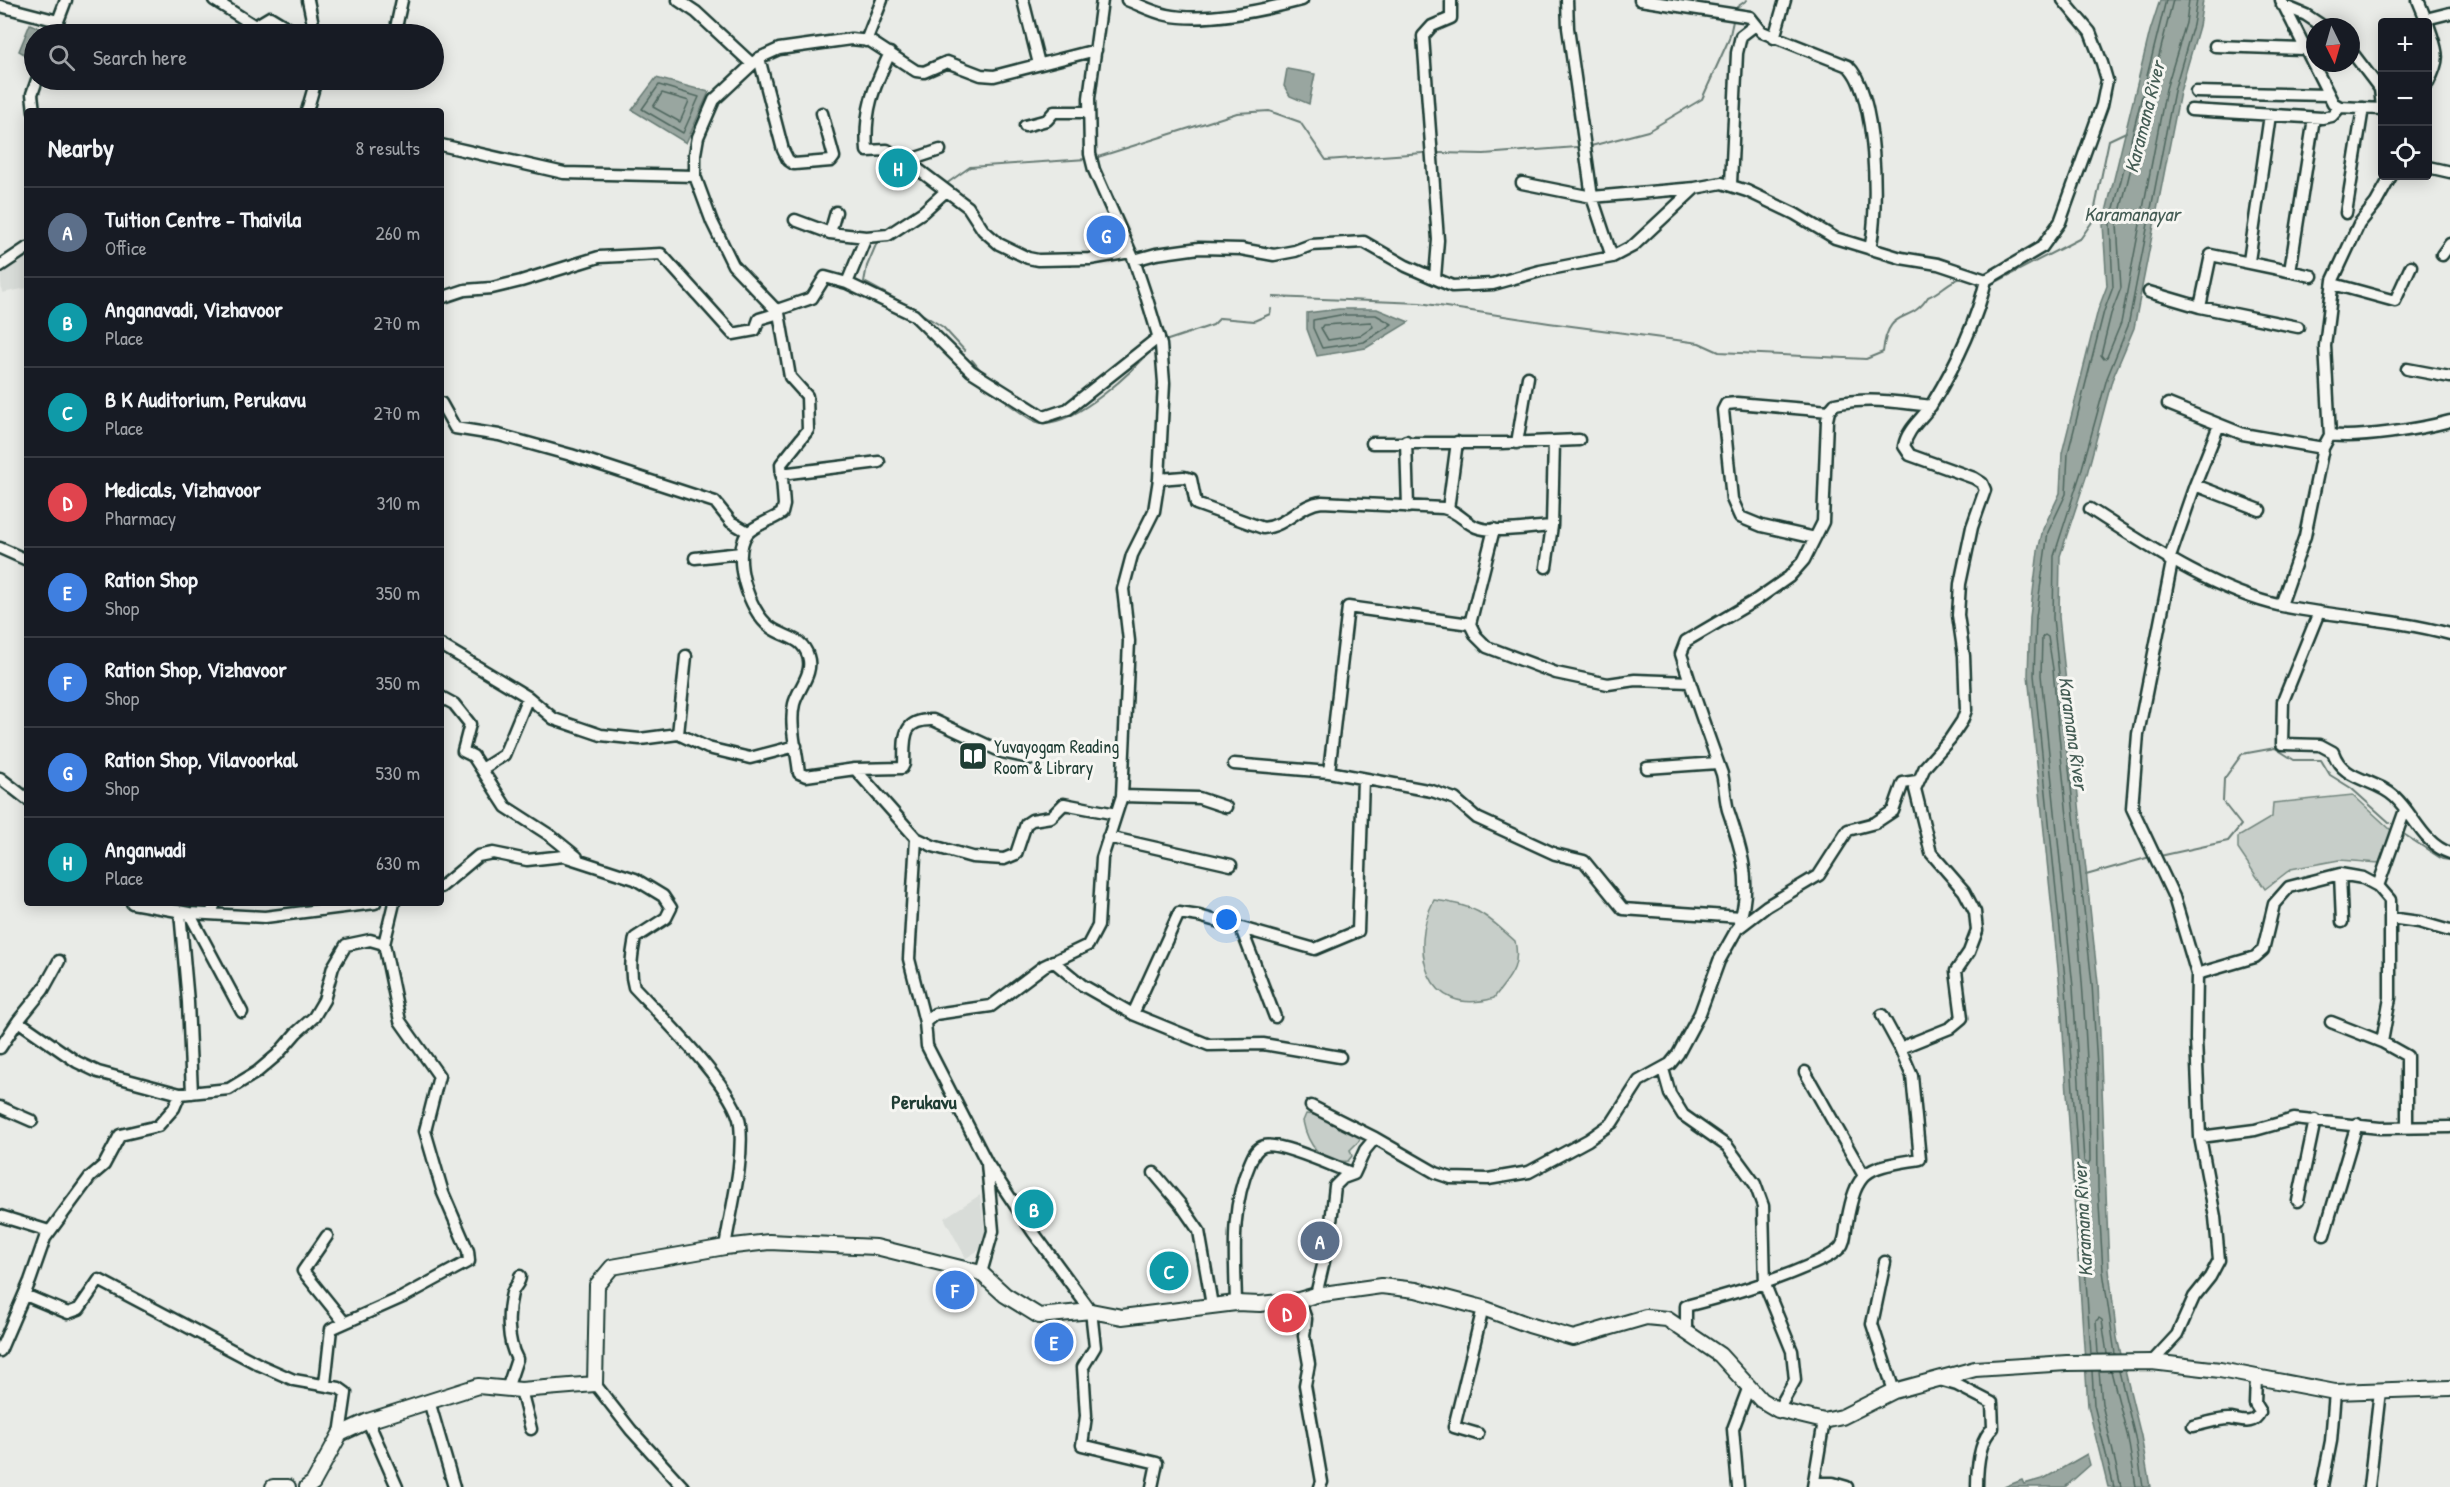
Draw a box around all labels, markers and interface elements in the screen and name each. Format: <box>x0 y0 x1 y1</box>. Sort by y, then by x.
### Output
north arrow <box>2306 18 2360 72</box>
map controls <box>2378 18 2432 180</box>
button: + <box>2378 18 2432 72</box>
search box <box>24 24 444 90</box>
icon: search <box>45 41 78 74</box>
text: Search here <box>93 42 187 72</box>
water label: Karamana River <box>2117 56 2171 176</box>
button: − <box>2378 72 2432 126</box>
button: locate <box>2378 126 2432 180</box>
text: Nearby <box>48 130 114 165</box>
text: 8 results <box>355 134 420 161</box>
pin: H <box>878 146 918 190</box>
water label: Karamanayar <box>2084 200 2182 228</box>
text: Tuition Centre - Thaivila <box>105 204 301 234</box>
pin: G <box>1086 212 1126 258</box>
text: A <box>63 219 72 246</box>
text: 260 m <box>376 219 420 246</box>
text: Office <box>105 234 147 261</box>
text: Anganavadi, Vizhavoor <box>105 294 283 324</box>
text: B <box>62 309 73 336</box>
text: 270 m <box>374 309 420 336</box>
text: Place <box>105 324 144 351</box>
text: B K Auditorium, Perukavu <box>105 384 306 414</box>
text: C <box>62 399 73 426</box>
text: 270 m <box>374 399 420 426</box>
text: Place <box>105 414 144 441</box>
text: Medicals, Vizhavoor <box>105 474 261 504</box>
text: D <box>63 489 72 516</box>
text: 310 m <box>377 489 420 516</box>
text: Pharmacy <box>105 504 176 531</box>
text: Ration Shop <box>105 564 198 594</box>
text: E <box>63 579 72 606</box>
text: 350 m <box>375 579 420 606</box>
text: Shop <box>105 594 139 621</box>
text: Ration Shop, Vizhavoor <box>105 654 287 684</box>
text: F <box>64 669 71 696</box>
text: 350 m <box>375 669 420 696</box>
water label: Karamana River <box>2053 675 2096 794</box>
text: Shop <box>105 684 139 711</box>
place label: Yuvayogam Reading Room & Library <box>994 734 1119 780</box>
library icon: Yuvayogam Reading Room & Library <box>957 740 989 772</box>
text: Ration Shop, Vilavoorkal <box>105 744 297 774</box>
text: G <box>63 759 72 786</box>
text: 530 m <box>375 759 420 786</box>
text: Shop <box>105 774 139 801</box>
text: Anganwadi <box>105 834 186 864</box>
text: H <box>63 849 72 876</box>
text: 630 m <box>376 849 420 876</box>
text: Place <box>105 864 144 891</box>
your location <box>1212 905 1241 934</box>
district label: Perukavu <box>891 1088 958 1115</box>
water label: Karamana River <box>2065 1160 2098 1278</box>
pin: B <box>1014 1186 1054 1232</box>
pin: A <box>1300 1218 1340 1264</box>
pin: C <box>1150 1248 1188 1294</box>
pin: F <box>936 1268 974 1312</box>
pin: D <box>1268 1290 1306 1336</box>
pin: E <box>1034 1320 1074 1364</box>

